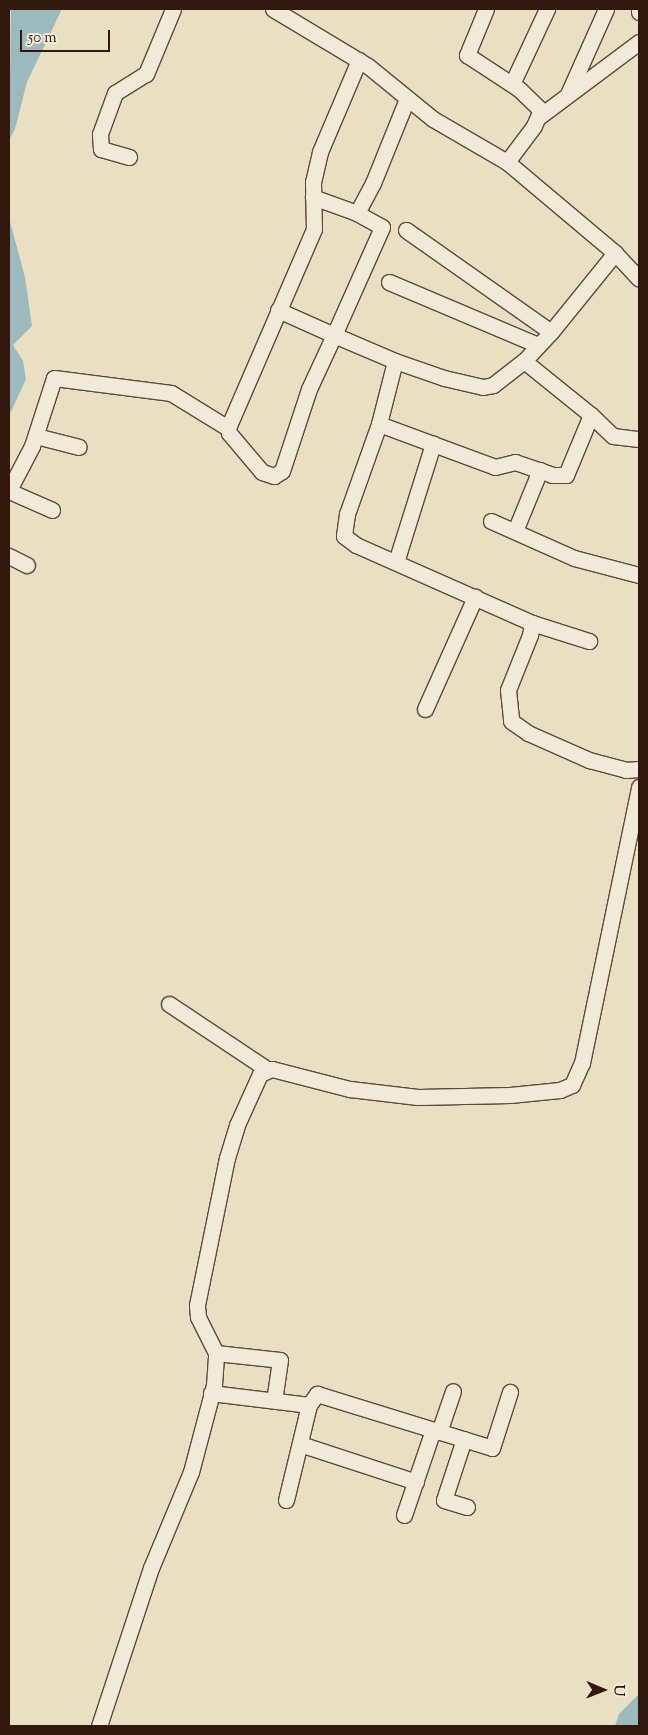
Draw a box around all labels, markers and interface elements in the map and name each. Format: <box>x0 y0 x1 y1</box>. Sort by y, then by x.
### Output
scale bar <box>22 20 112 52</box>
text: 50 m <box>28 28 57 49</box>
north arrow <box>578 1665 628 1715</box>
text: U <box>608 1684 628 1696</box>

